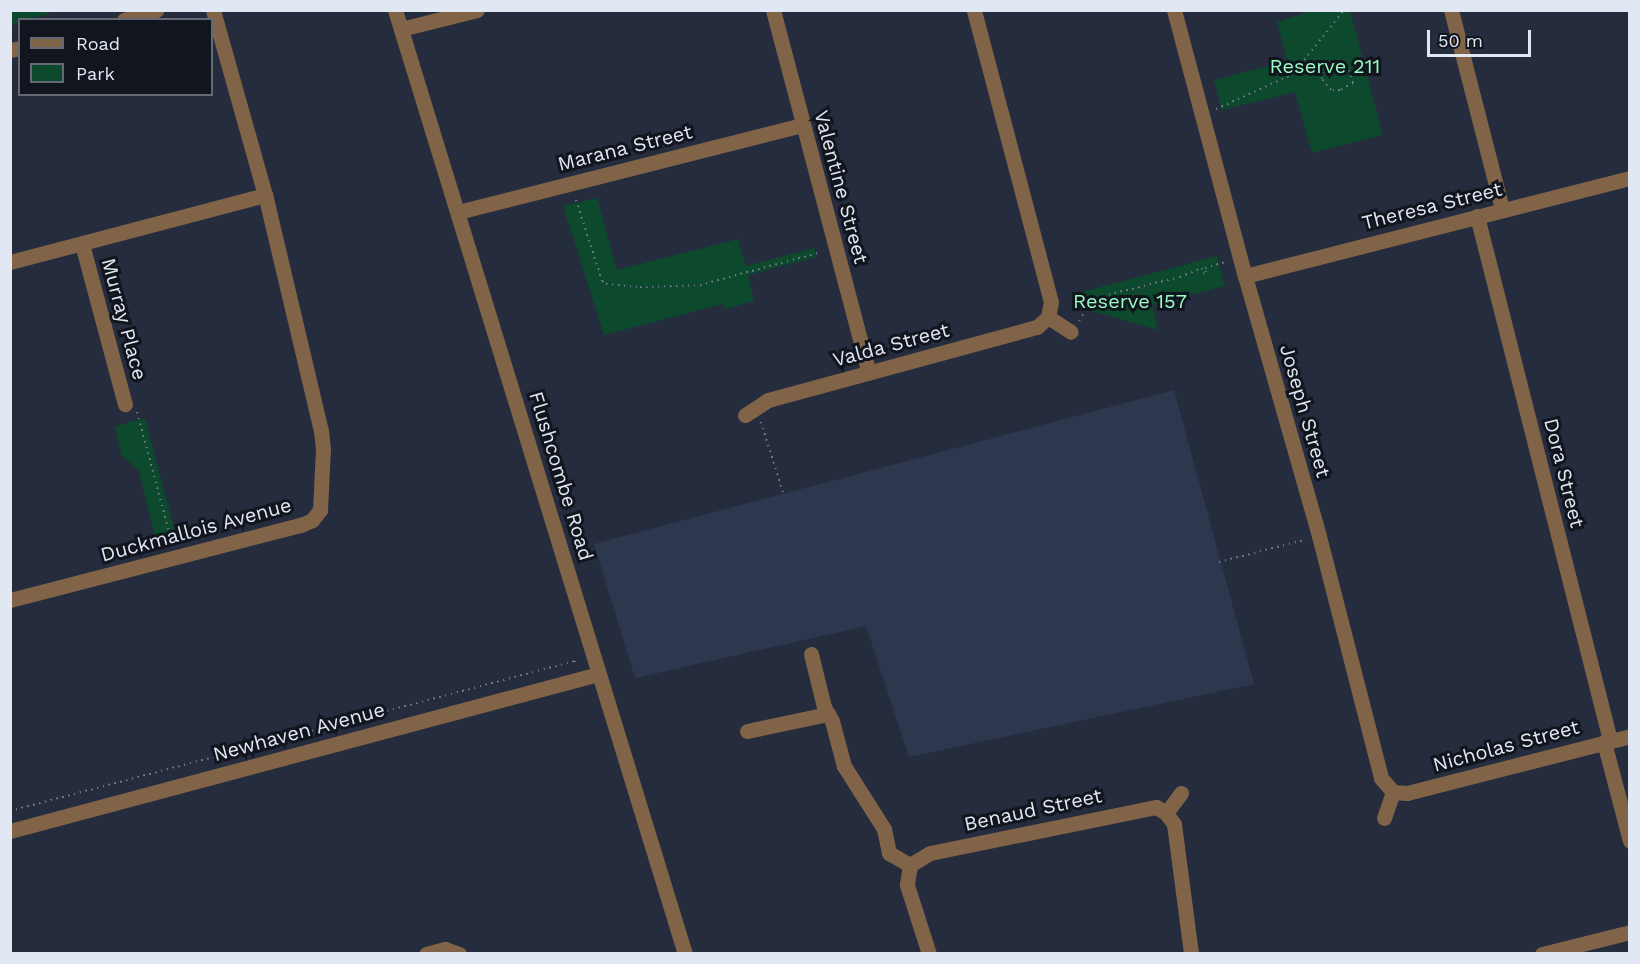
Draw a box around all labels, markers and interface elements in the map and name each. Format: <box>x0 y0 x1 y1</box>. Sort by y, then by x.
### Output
legend <box>18 18 213 96</box>
scale bar <box>1430 18 1534 56</box>
text: 50 m <box>1438 30 1483 51</box>
text: Road <box>76 33 120 54</box>
park label: Reserve 211 <box>1270 54 1380 78</box>
text: Park <box>76 63 115 84</box>
street label: Valentine Street <box>809 108 873 266</box>
street label: Marana Street <box>555 120 695 176</box>
street label: Theresa Street <box>1359 177 1505 235</box>
street label: Murray Place <box>96 255 152 383</box>
park label: Reserve 157 <box>1073 289 1187 313</box>
street label: Valda Street <box>830 318 952 372</box>
street label: Joseph Street <box>1275 342 1335 480</box>
street label: Flushcombe Road <box>524 389 598 563</box>
street label: Dora Street <box>1539 415 1589 531</box>
street label: Duckmallois Avenue <box>98 493 294 567</box>
street label: Newhaven Avenue <box>210 697 388 767</box>
street label: Nicholas Street <box>1430 715 1582 777</box>
street label: Benaud Street <box>962 784 1104 836</box>

